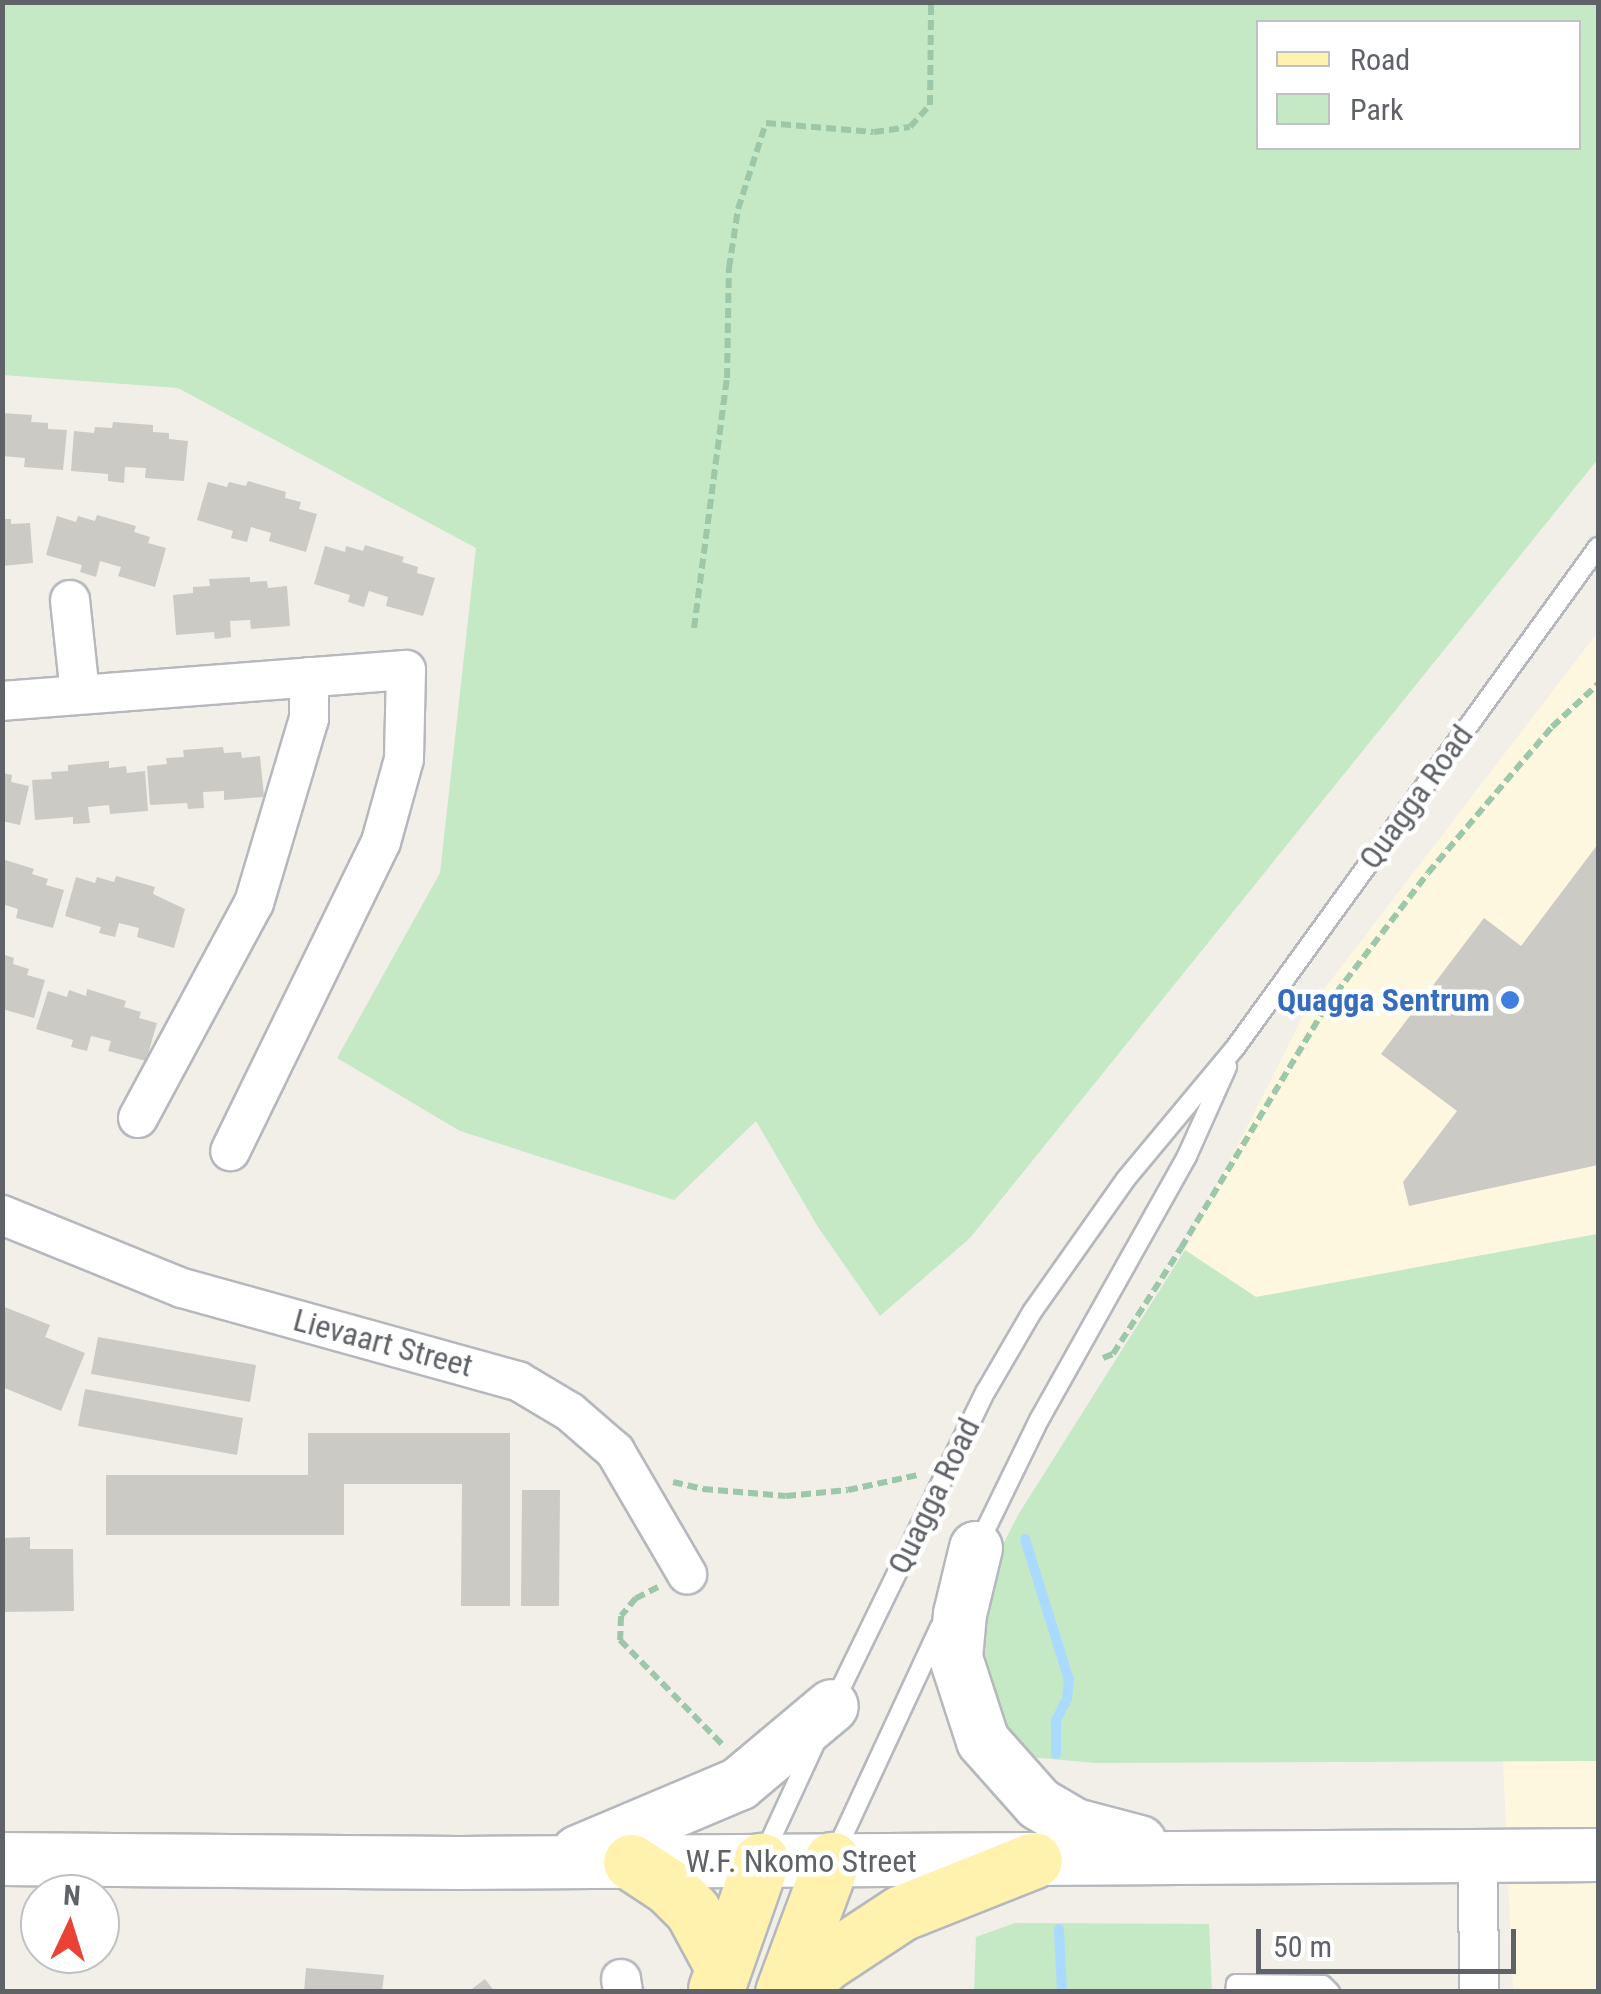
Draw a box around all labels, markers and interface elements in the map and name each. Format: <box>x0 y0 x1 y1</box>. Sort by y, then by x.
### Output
legend <box>1256 20 1581 150</box>
text: Road <box>1350 42 1410 77</box>
text: Park <box>1350 92 1404 127</box>
street label: Quagga Road <box>1351 718 1481 876</box>
place label: Quagga Sentrum <box>1277 981 1490 1019</box>
marker: Quagga Sentrum <box>1499 989 1521 1011</box>
street label: Lievaart Street <box>289 1301 477 1385</box>
street label: Quagga Road <box>880 1412 988 1580</box>
street label: W.F. Nkomo Street <box>685 1842 917 1880</box>
north arrow <box>20 1874 120 1974</box>
text: N <box>62 1879 82 1913</box>
scale bar <box>1261 1909 1521 1971</box>
text: 50 m <box>1273 1929 1332 1964</box>

